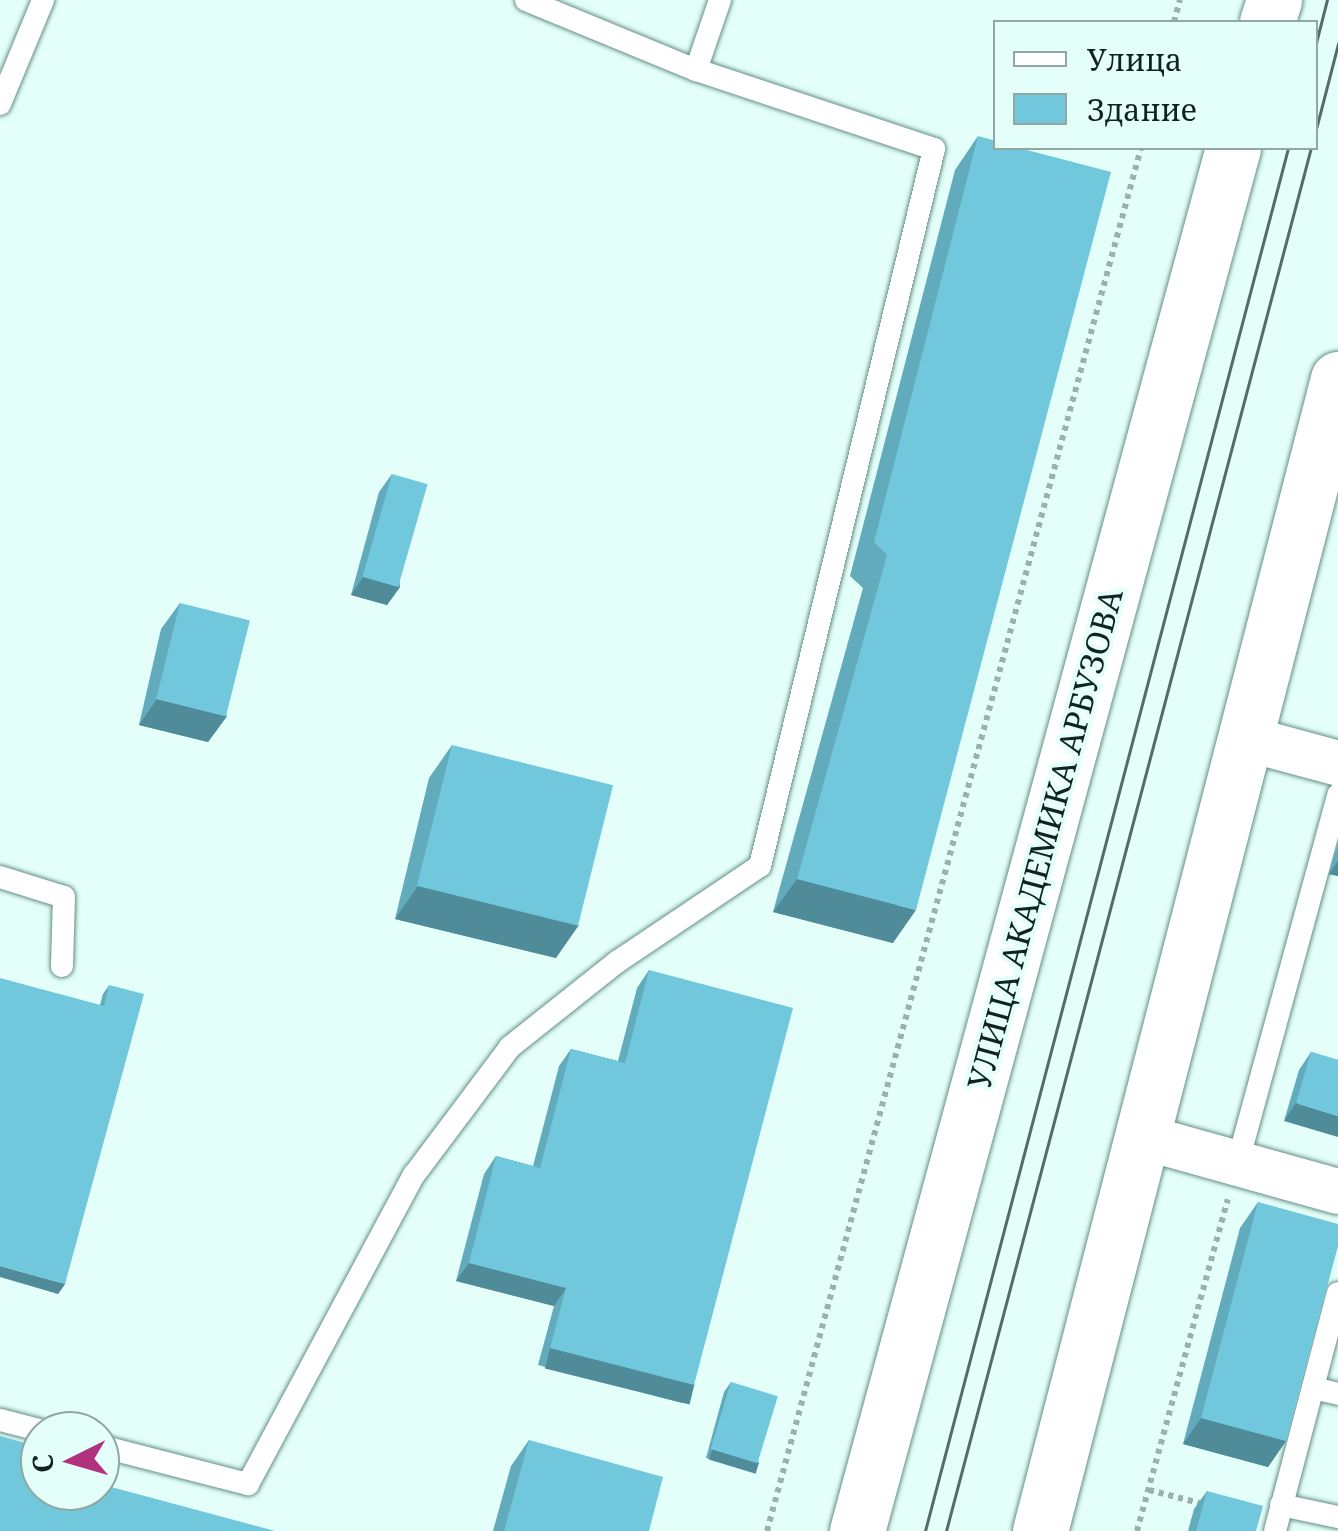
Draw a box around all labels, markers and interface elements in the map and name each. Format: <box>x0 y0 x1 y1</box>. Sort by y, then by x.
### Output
legend <box>993 20 1318 150</box>
text: Улица <box>1087 39 1182 80</box>
text: Здание <box>1087 89 1197 130</box>
street label: УЛИЦА АКАДЕМИКА АРБУЗОВА <box>960 584 1130 1094</box>
north arrow <box>20 1411 120 1511</box>
text: С <box>22 1453 62 1474</box>

